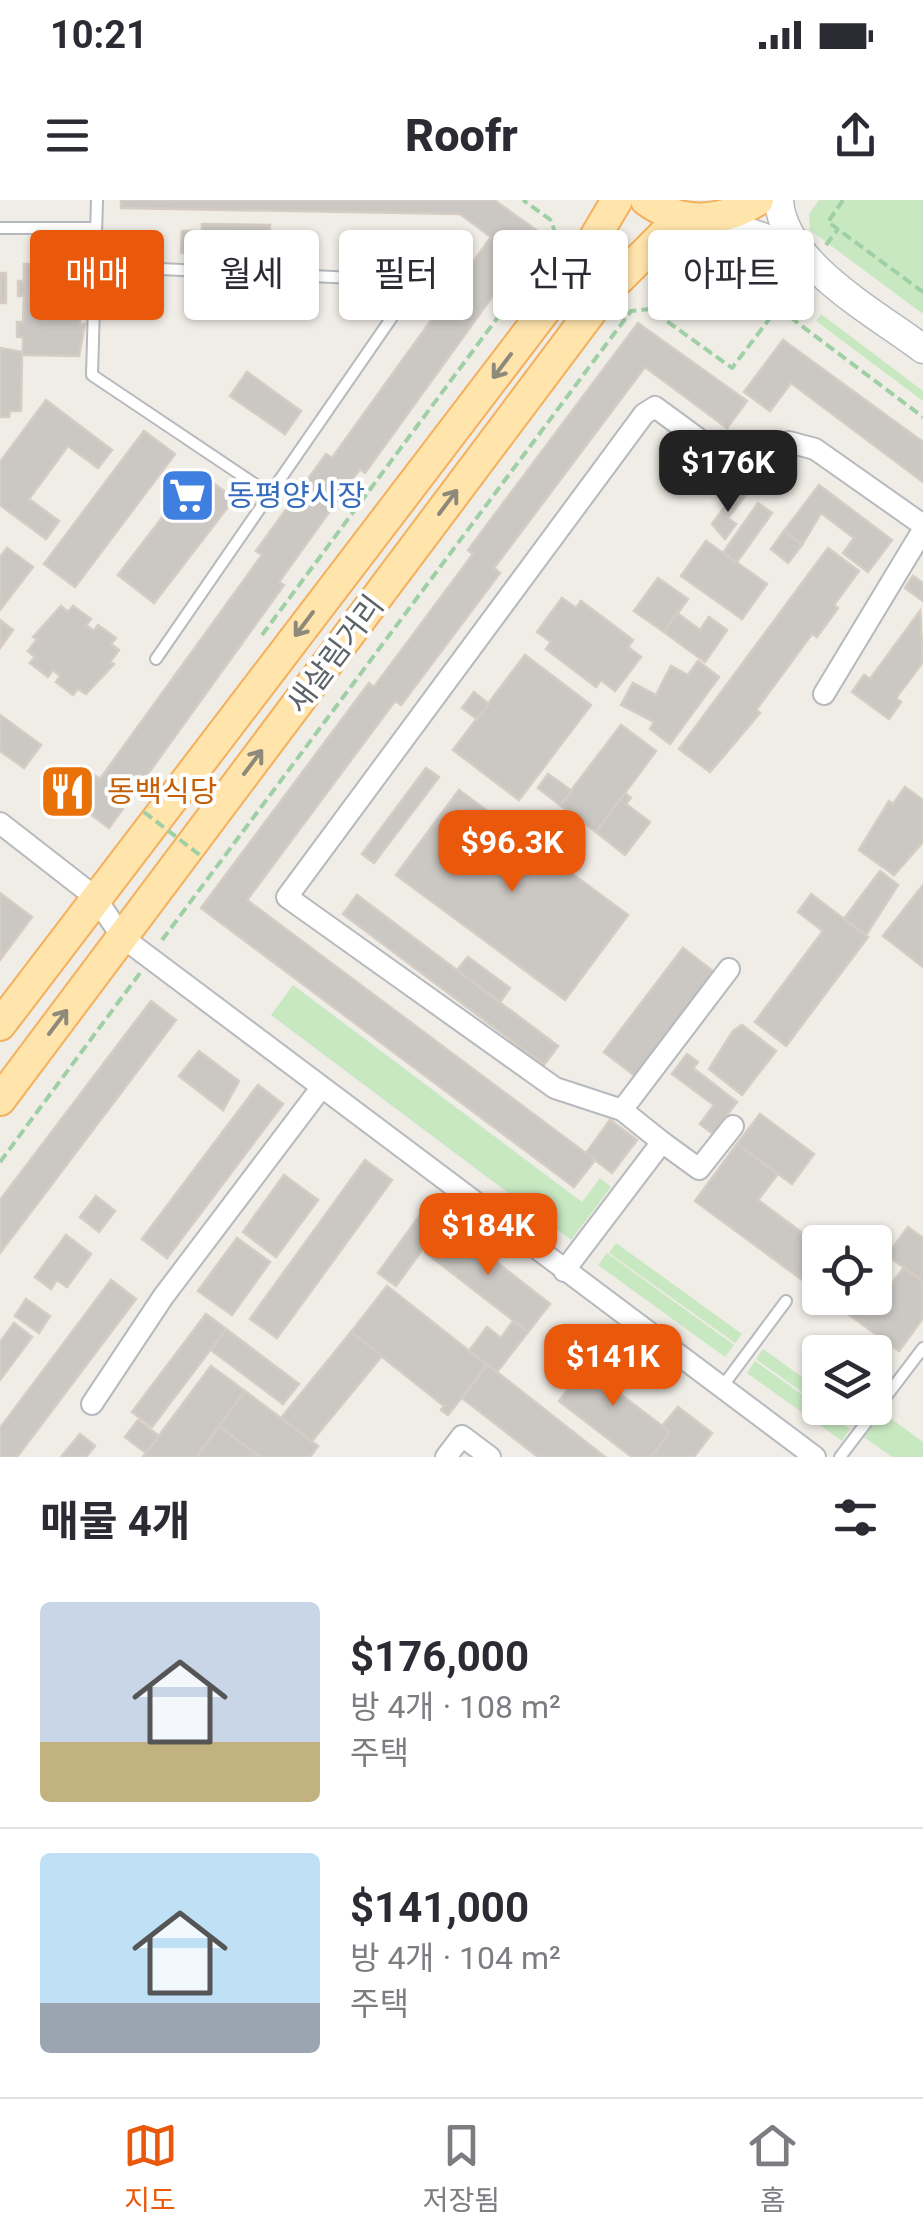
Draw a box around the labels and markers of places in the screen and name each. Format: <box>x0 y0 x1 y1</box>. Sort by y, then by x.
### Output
pin: $176K <box>658 430 798 515</box>
supermarket icon: 동평양시장 <box>158 465 218 525</box>
place label: 동평양시장 <box>227 478 365 513</box>
restaurant icon: 동백식당 <box>38 761 98 821</box>
place label: 동백식당 <box>107 774 217 809</box>
pin: $96.3K <box>431 810 593 895</box>
pin: $184K <box>418 1193 558 1278</box>
pin: $141K <box>543 1324 683 1409</box>

